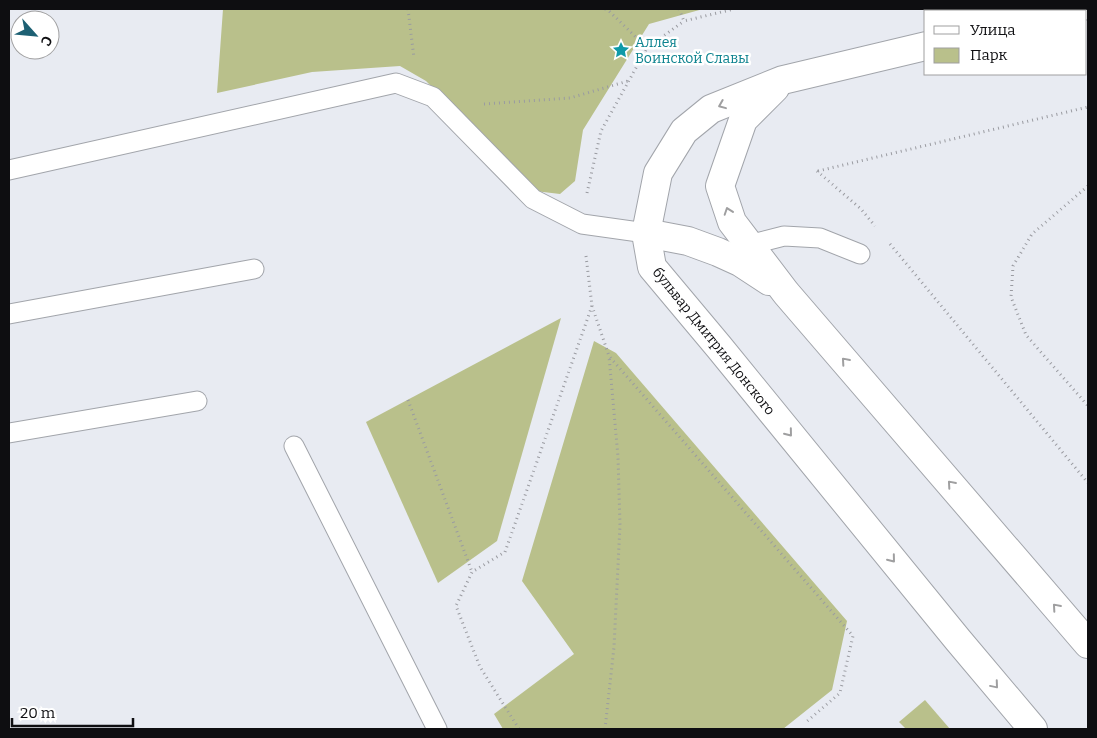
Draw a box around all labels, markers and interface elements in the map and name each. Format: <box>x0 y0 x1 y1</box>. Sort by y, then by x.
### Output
north arrow <box>10 10 60 60</box>
legend <box>924 10 1087 75</box>
text: Улица <box>970 21 1016 39</box>
text: С <box>36 33 56 49</box>
place label: Аллея Воинской Славы <box>635 34 749 67</box>
place icon: Аллея Воинской Славы <box>611 40 631 60</box>
text: Парк <box>970 46 1008 64</box>
one-way arrow <box>718 99 727 109</box>
one-way arrow <box>724 207 734 216</box>
street label: бульвар Дмитрия Донского <box>649 264 778 419</box>
one-way arrow <box>841 357 850 366</box>
one-way arrow <box>784 428 793 437</box>
one-way arrow <box>948 481 956 490</box>
one-way arrow <box>886 554 895 563</box>
one-way arrow <box>1053 604 1062 613</box>
one-way arrow <box>990 679 998 688</box>
scale bar <box>12 696 134 728</box>
text: 20 m <box>20 704 56 722</box>

